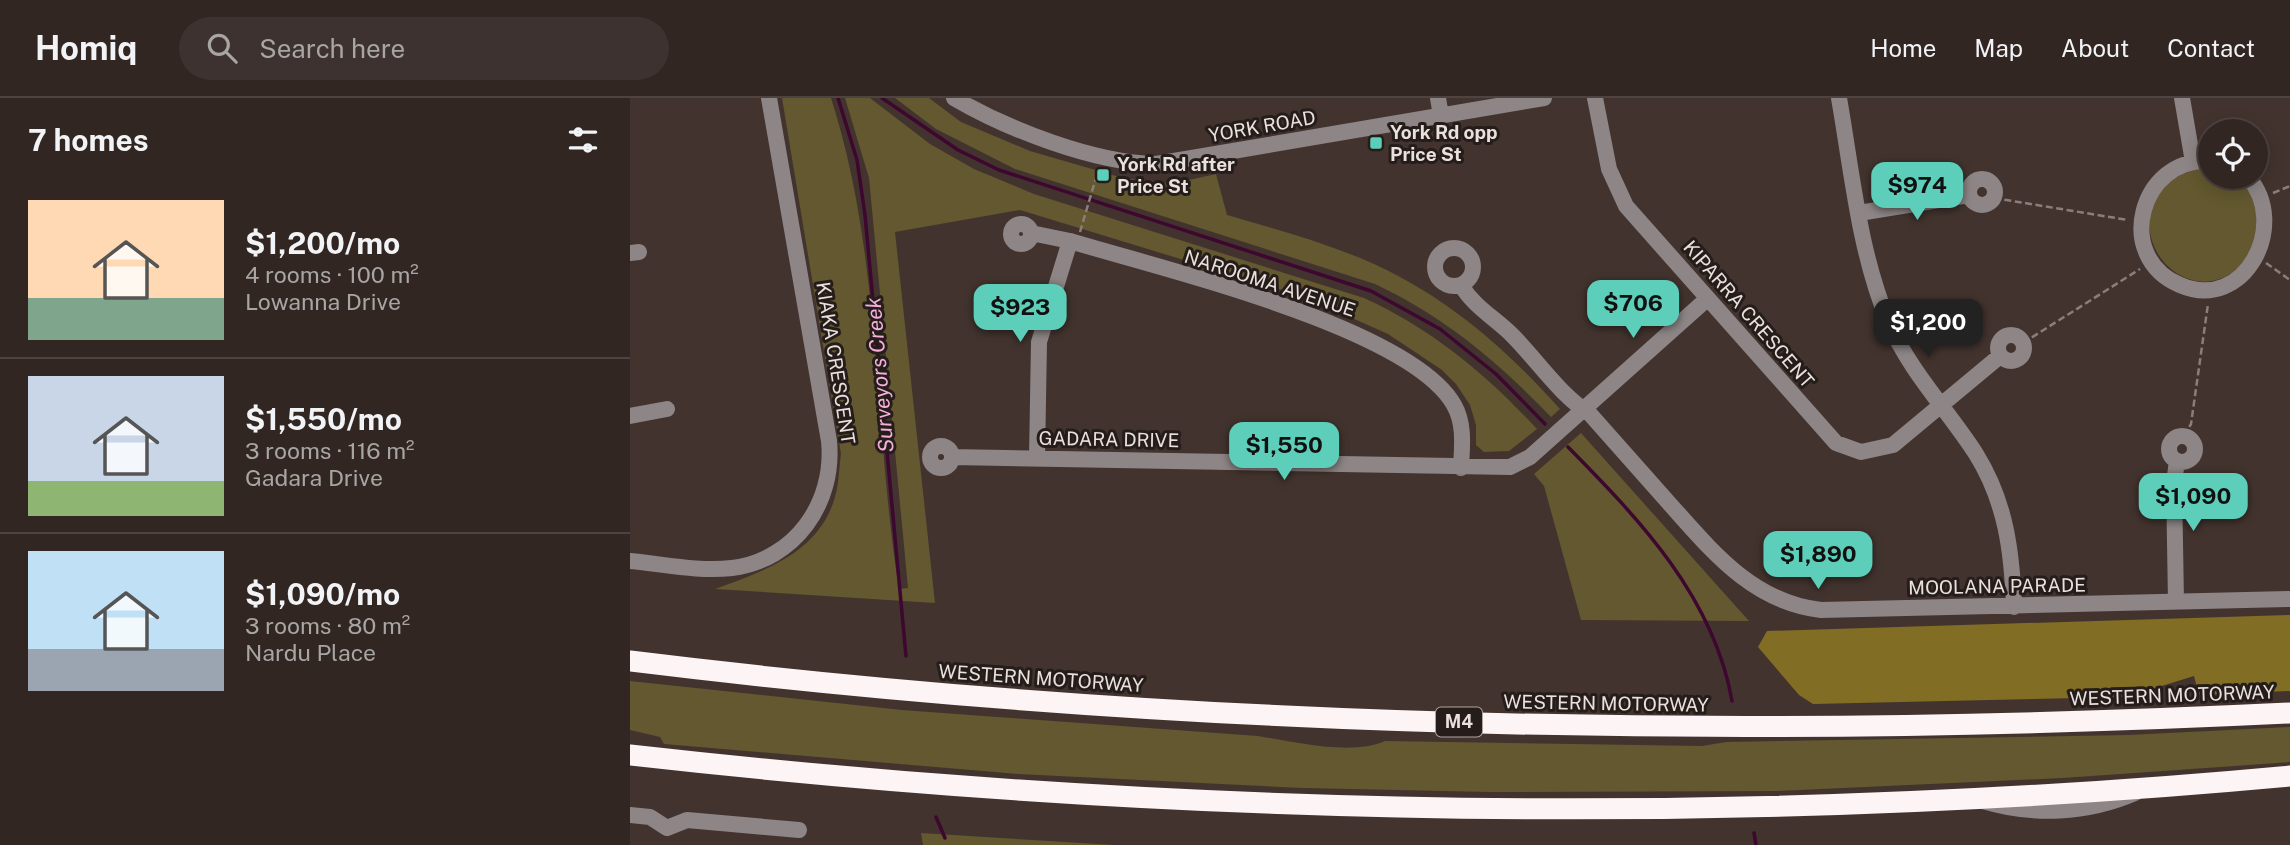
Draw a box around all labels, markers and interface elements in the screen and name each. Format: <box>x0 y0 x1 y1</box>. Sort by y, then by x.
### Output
search box <box>179 17 669 80</box>
text: Homiq <box>35 29 137 67</box>
icon: search <box>203 29 241 67</box>
text: Search here <box>259 33 405 64</box>
text: Home <box>1870 34 1936 62</box>
text: Map <box>1974 34 2023 62</box>
text: About <box>2061 34 2129 62</box>
text: Contact <box>2167 34 2255 62</box>
street label: YORK ROAD <box>1207 106 1317 146</box>
map controls <box>2198 119 2268 189</box>
button: locate <box>2198 119 2268 189</box>
icon: filters <box>564 121 602 159</box>
place label: York Rd opp Price St <box>1390 121 1498 165</box>
text: 7 homes <box>28 122 149 158</box>
marker: York Rd opp Price St <box>1368 135 1384 151</box>
place label: York Rd after Price St <box>1117 153 1235 197</box>
pin: $974 <box>1876 162 1958 222</box>
marker: York Rd after Price St <box>1095 167 1111 183</box>
text: $974 <box>1887 171 1947 198</box>
text: $1,200/mo <box>245 225 400 261</box>
icon: home <box>84 228 168 312</box>
street label: KIPARRA CRESCENT <box>1679 236 1819 392</box>
street label: NAROOMA AVENUE <box>1182 245 1358 321</box>
text: 4 rooms · 100 m² <box>245 261 419 288</box>
street label: KIAKA CRESCENT <box>812 280 860 446</box>
pin: $706 <box>1592 280 1674 340</box>
pin: $923 <box>979 285 1061 344</box>
text: Lowanna Drive <box>245 288 401 315</box>
text: $706 <box>1603 289 1663 316</box>
text: $923 <box>990 293 1050 320</box>
water label: Surveyors Creek <box>860 296 899 454</box>
pin: $1,200 <box>1871 300 1985 359</box>
text: $1,200 <box>1890 308 1966 335</box>
text: $1,550/mo <box>245 401 402 437</box>
icon: home <box>84 404 168 488</box>
pin: $1,550 <box>1227 422 1341 482</box>
street label: GADARA DRIVE <box>1039 427 1179 451</box>
text: $1,550 <box>1245 431 1323 458</box>
text: 3 rooms · 116 m² <box>245 437 415 464</box>
text: Gadara Drive <box>245 464 383 491</box>
pin: $1,090 <box>2136 474 2250 533</box>
text: $1,090 <box>2155 482 2231 509</box>
pin: $1,890 <box>1761 532 1875 591</box>
text: $1,890 <box>1779 540 1857 567</box>
street label: MOOLANA PARADE <box>1908 573 2086 599</box>
text: $1,090/mo <box>245 576 400 612</box>
icon: home <box>84 579 168 663</box>
text: 3 rooms · 80 m² <box>245 612 410 639</box>
text: Nardu Place <box>245 639 376 666</box>
street label: WESTERN MOTORWAY <box>938 660 1145 696</box>
street label: WESTERN MOTORWAY <box>2069 680 2275 710</box>
street label: WESTERN MOTORWAY <box>1503 690 1709 716</box>
road number: M4 <box>1436 708 1482 736</box>

